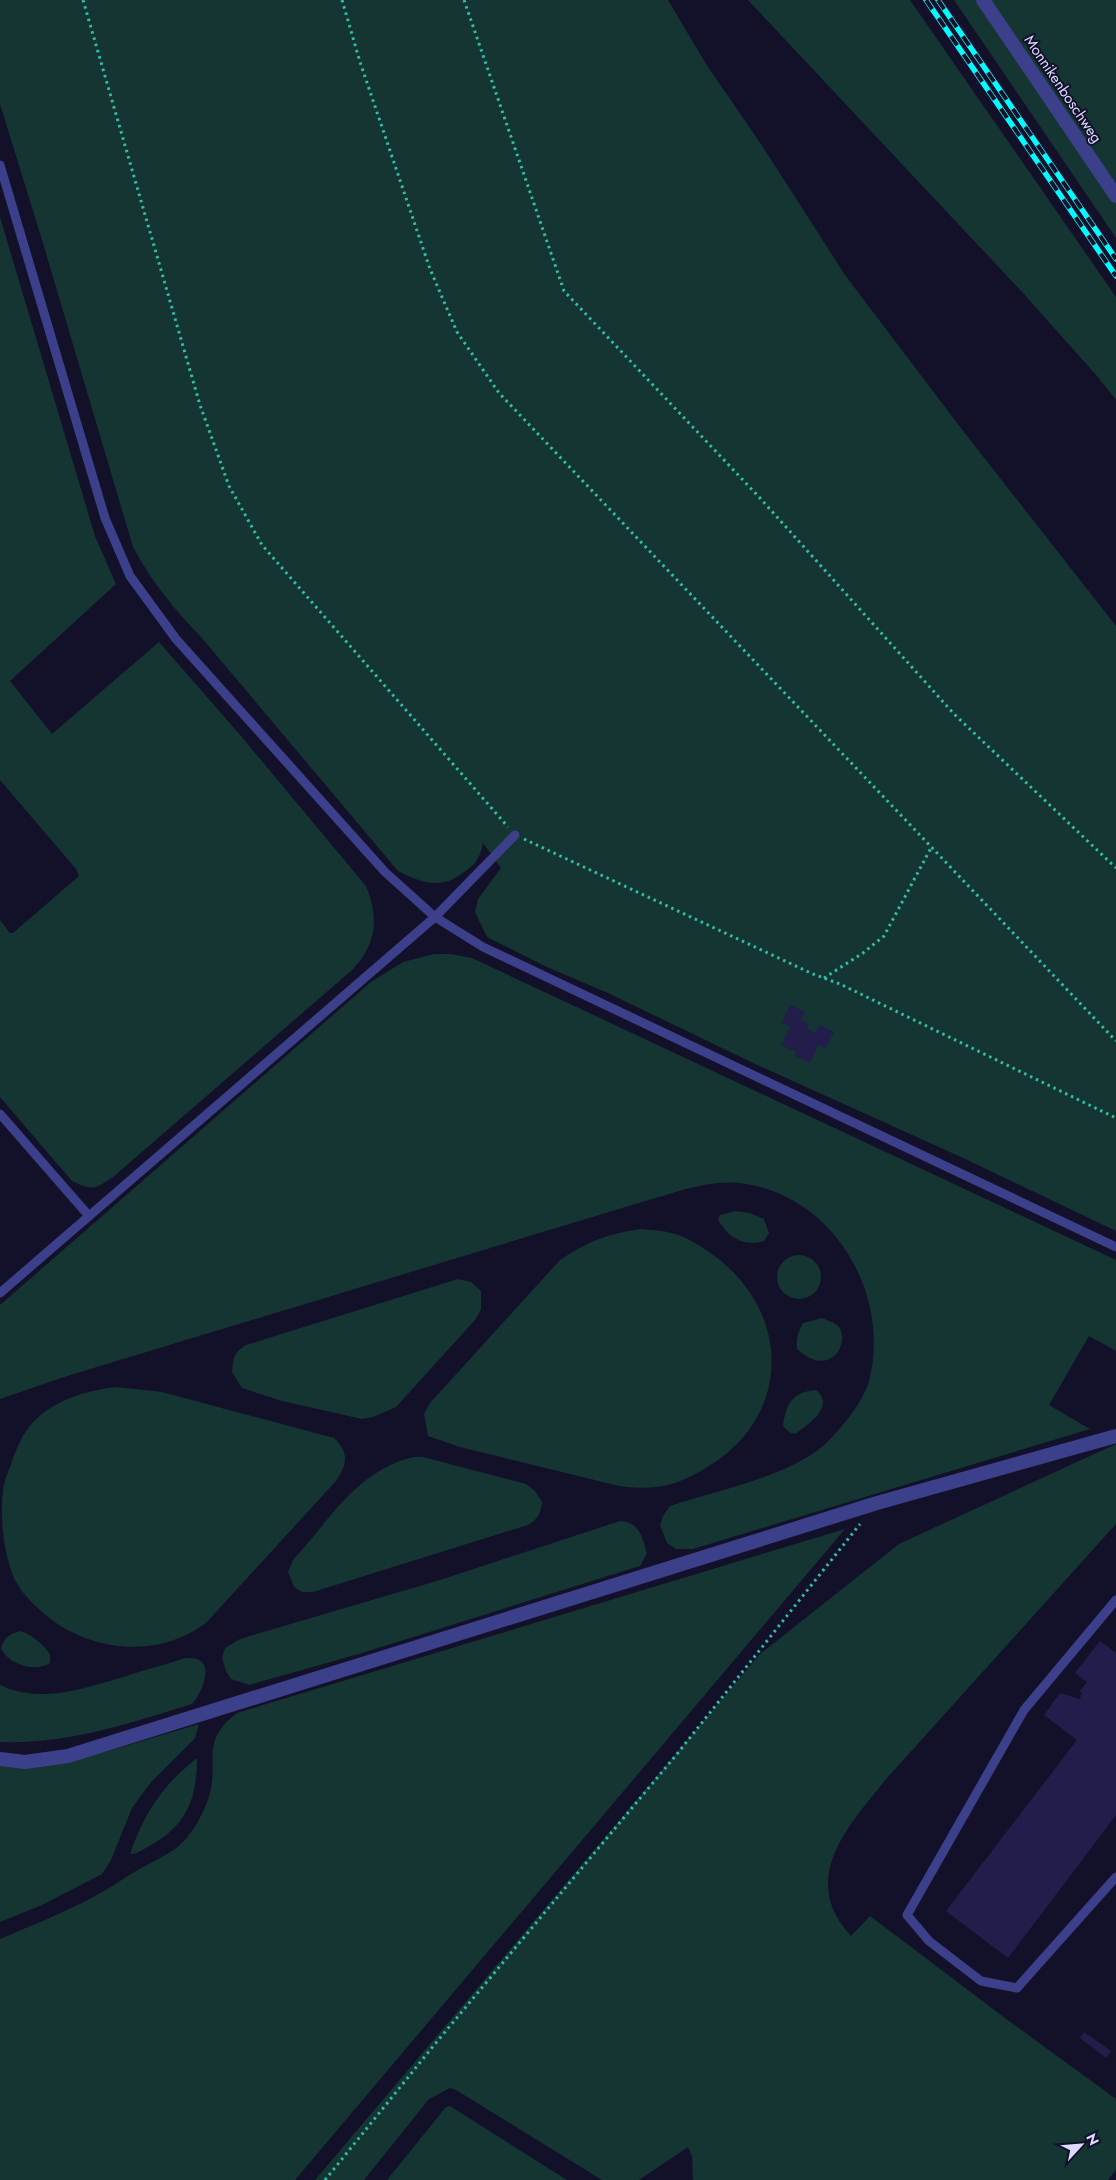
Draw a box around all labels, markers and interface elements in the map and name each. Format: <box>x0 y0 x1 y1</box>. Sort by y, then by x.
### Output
street label: Monnikenboschweg <box>1019 31 1107 147</box>
north arrow <box>1056 2120 1106 2170</box>
text: N <box>1081 2130 1104 2149</box>

